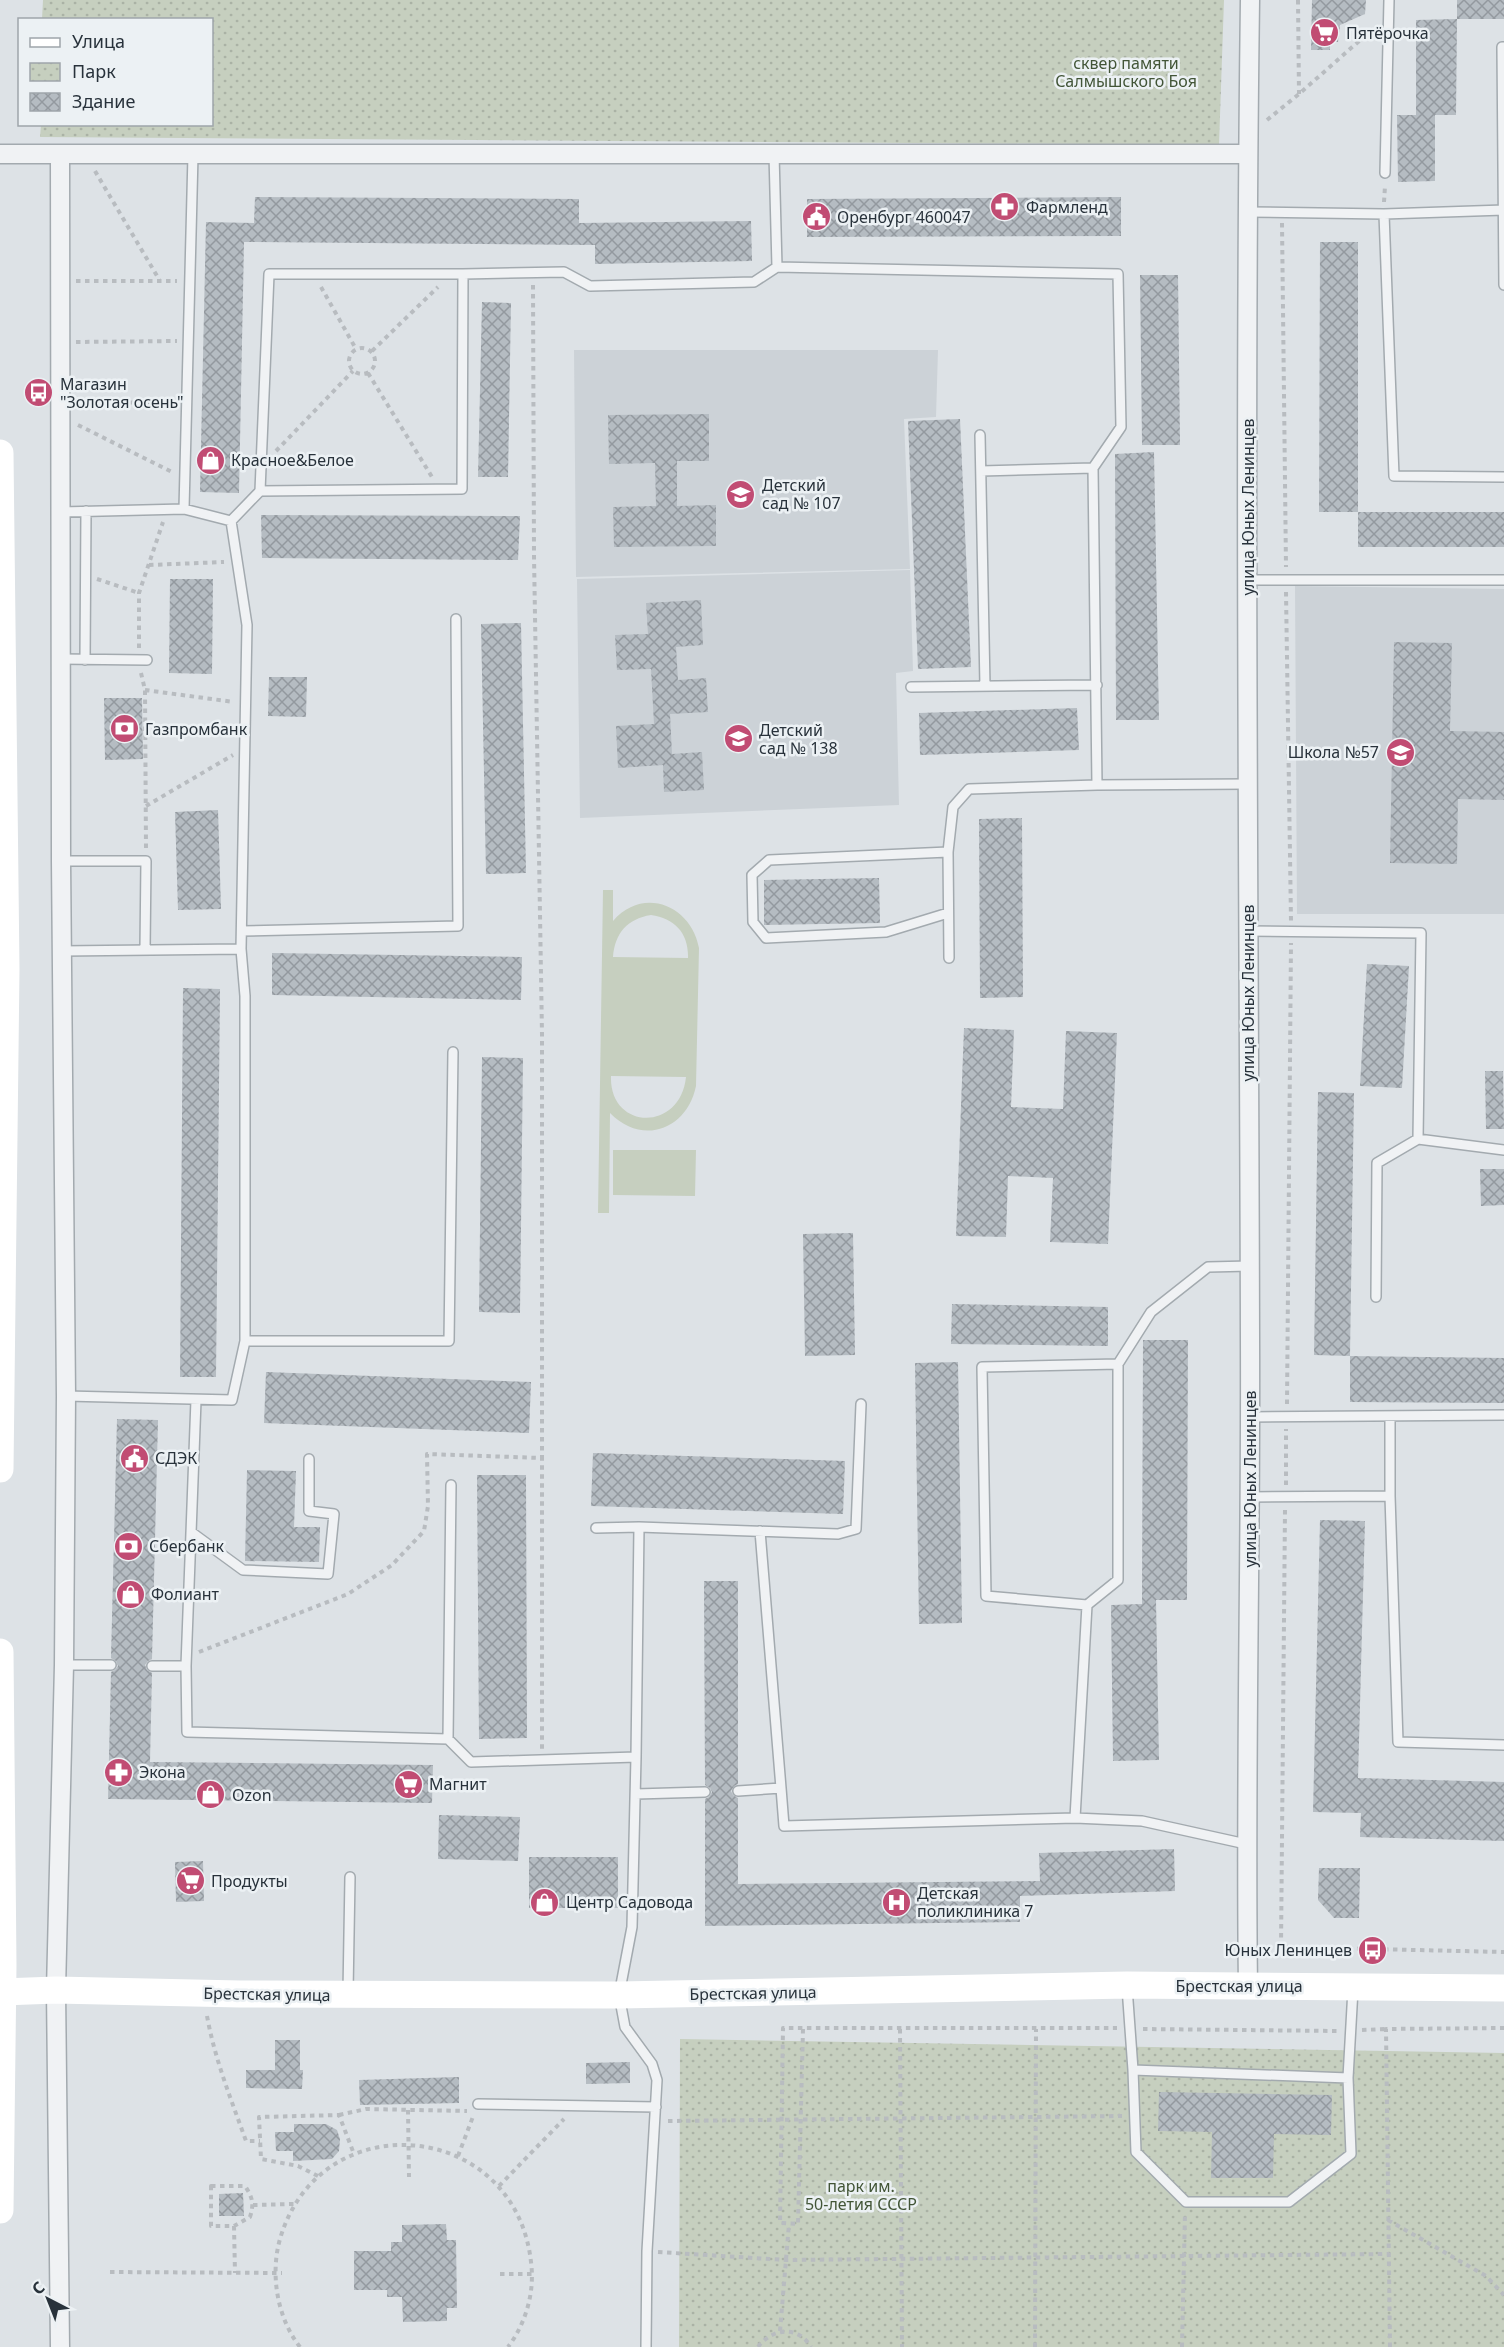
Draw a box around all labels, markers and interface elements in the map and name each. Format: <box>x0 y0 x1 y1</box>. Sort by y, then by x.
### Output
supermarket icon: Пятёрочка <box>1309 17 1341 49</box>
legend <box>18 18 213 126</box>
place label: Пятёрочка <box>1346 22 1429 44</box>
text: Улица <box>72 29 125 53</box>
park label: сквер памяти Салмышского Боя <box>1055 52 1197 92</box>
text: Парк <box>72 59 116 83</box>
text: Здание <box>72 89 136 113</box>
pharmacy icon: Фармленд <box>989 191 1021 223</box>
place label: Фармленд <box>1026 196 1108 218</box>
public building icon: Оренбург 460047 <box>800 201 832 233</box>
place label: Оренбург 460047 <box>837 206 971 228</box>
place label: Магазин "Золотая осень" <box>60 373 184 413</box>
bus stop icon: Магазин "Золотая осень" <box>23 377 55 409</box>
street label: улица Юных Ленинцев <box>1237 418 1259 596</box>
shop icon: Красное&Белое <box>194 444 226 476</box>
place label: Красное&Белое <box>231 449 354 471</box>
place label: Детский сад № 107 <box>762 474 841 514</box>
school or university icon: Детский сад № 107 <box>725 478 757 510</box>
bank icon: Газпромбанк <box>108 713 140 745</box>
place label: Газпромбанк <box>145 718 248 740</box>
place label: Детский сад № 138 <box>759 719 838 759</box>
school or university icon: Детский сад № 138 <box>722 723 754 755</box>
school or university icon: Школа №57 <box>1384 736 1416 768</box>
place label: Школа №57 <box>1288 741 1379 763</box>
street label: улица Юных Ленинцев <box>1237 904 1259 1082</box>
street label: улица Юных Ленинцев <box>1239 1390 1261 1568</box>
public building icon: СДЭК <box>118 1442 150 1474</box>
place label: СДЭК <box>155 1447 197 1469</box>
bank icon: Сбербанк <box>112 1530 144 1562</box>
place label: Сбербанк <box>149 1535 225 1557</box>
shop icon: Фолиант <box>114 1578 146 1610</box>
place label: Фолиант <box>151 1583 220 1605</box>
pharmacy icon: Экона <box>102 1756 134 1788</box>
place label: Экона <box>139 1761 186 1783</box>
supermarket icon: Магнит <box>392 1768 424 1800</box>
place label: Магнит <box>429 1773 487 1795</box>
shop icon: Ozon <box>195 1779 227 1811</box>
place label: Ozon <box>232 1784 272 1806</box>
supermarket icon: Продукты <box>174 1865 206 1897</box>
place label: Продукты <box>211 1870 288 1892</box>
place label: Детская поликлиника 7 <box>917 1882 1034 1922</box>
shop icon: Центр Садовода <box>529 1886 561 1918</box>
hospital icon: Детская поликлиника 7 <box>880 1886 912 1918</box>
place label: Центр Садовода <box>566 1891 693 1913</box>
bus stop icon: Юных Ленинцев <box>1357 1934 1389 1966</box>
place label: Юных Ленинцев <box>1225 1939 1352 1961</box>
street label: Брестская улица <box>1175 1975 1303 1997</box>
street label: Брестская улица <box>689 1981 817 2005</box>
street label: Брестская улица <box>203 1982 331 2006</box>
park label: парк им. 50-летия СССР <box>805 2175 917 2215</box>
north arrow <box>18 2269 78 2329</box>
text: С <box>27 2276 49 2299</box>

